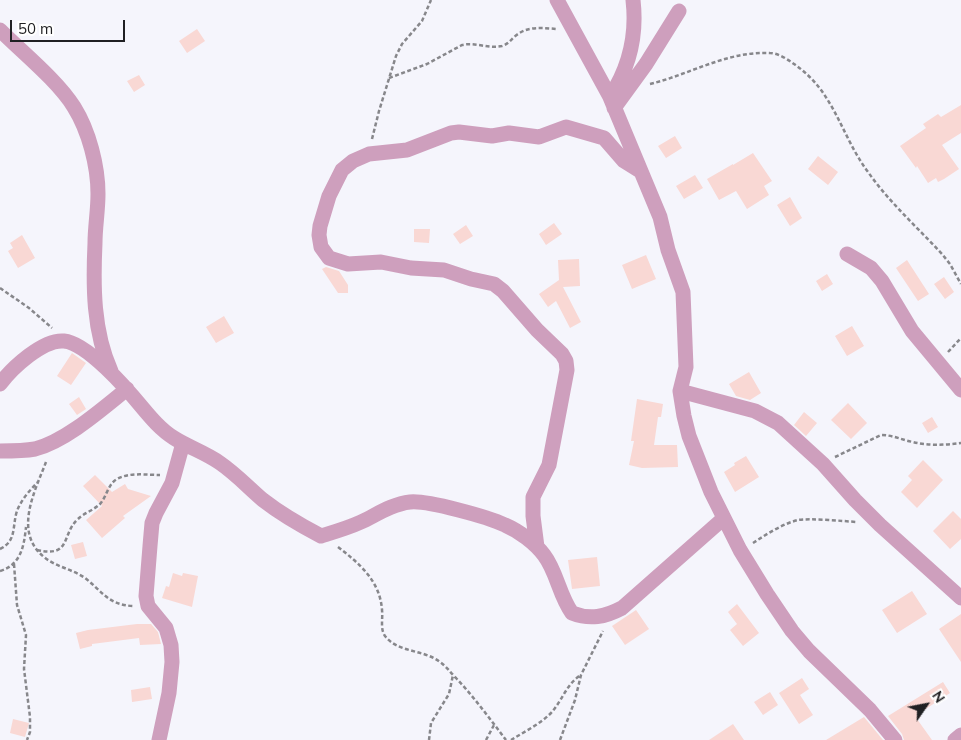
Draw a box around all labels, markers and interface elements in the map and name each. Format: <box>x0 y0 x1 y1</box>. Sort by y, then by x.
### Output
scale bar <box>12 10 128 42</box>
text: 50 m <box>18 19 53 38</box>
north arrow <box>901 680 951 730</box>
text: N <box>928 687 949 706</box>

